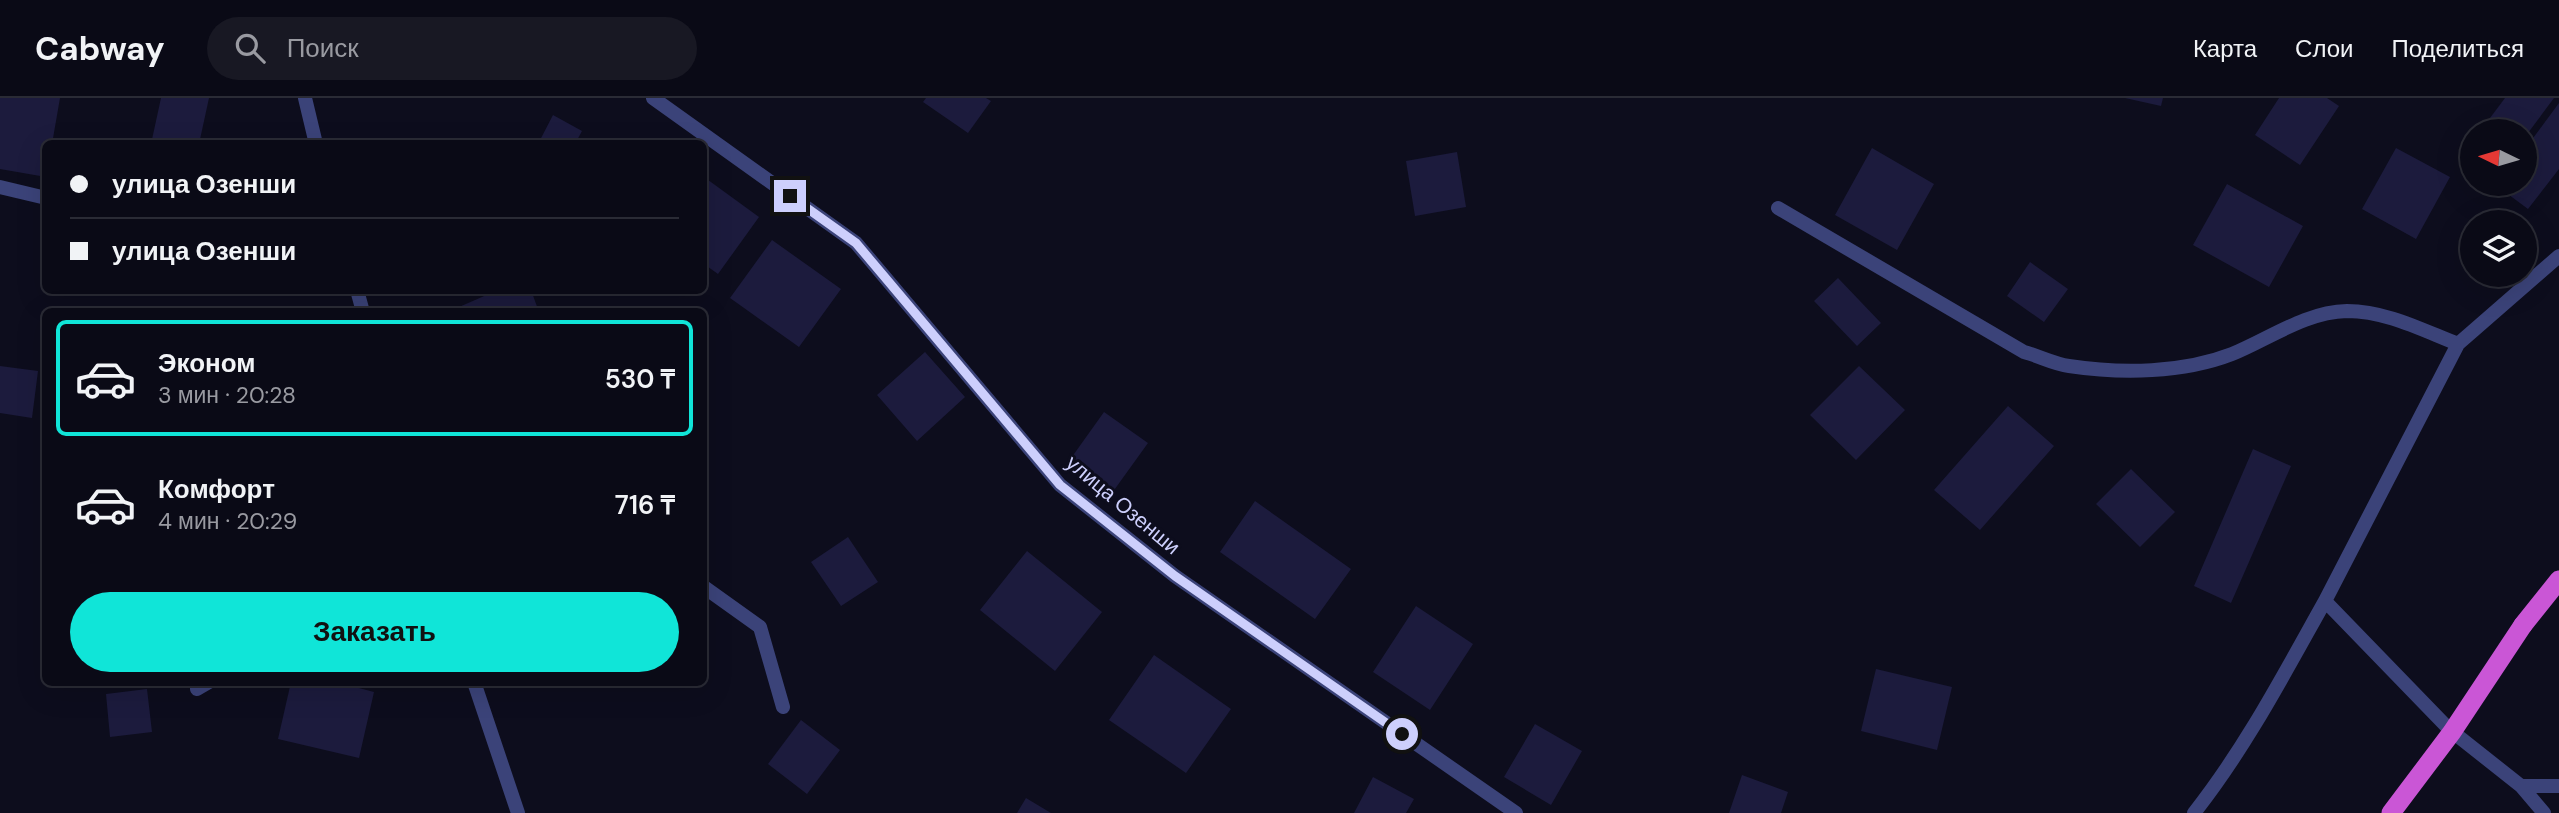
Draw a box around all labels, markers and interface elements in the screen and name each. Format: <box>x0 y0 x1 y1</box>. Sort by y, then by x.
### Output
search box <box>207 17 697 80</box>
text: Cabway <box>35 27 165 70</box>
icon: search <box>231 29 269 67</box>
text: Поиск <box>287 31 359 65</box>
text: Карта <box>2193 33 2257 64</box>
text: Слои <box>2295 33 2353 64</box>
text: Поделиться <box>2391 33 2524 64</box>
north arrow <box>2460 119 2538 196</box>
map controls <box>2460 119 2537 287</box>
text: улица Озенши <box>112 167 296 201</box>
route end <box>774 180 806 212</box>
button: layers <box>2460 210 2537 287</box>
text: улица Озенши <box>112 234 296 268</box>
text: Эконом <box>158 346 256 380</box>
icon: car <box>74 347 137 410</box>
text: 530 ₸ <box>605 362 675 396</box>
text: 3 мин · 20:28 <box>158 380 296 410</box>
street label: улица Озенши <box>1060 449 1186 561</box>
text: Комфорт <box>158 472 275 506</box>
icon: car <box>74 473 137 536</box>
text: 716 ₸ <box>615 488 675 522</box>
text: 4 мин · 20:29 <box>158 506 297 536</box>
button: Заказать <box>70 592 679 672</box>
route start <box>1386 718 1418 750</box>

